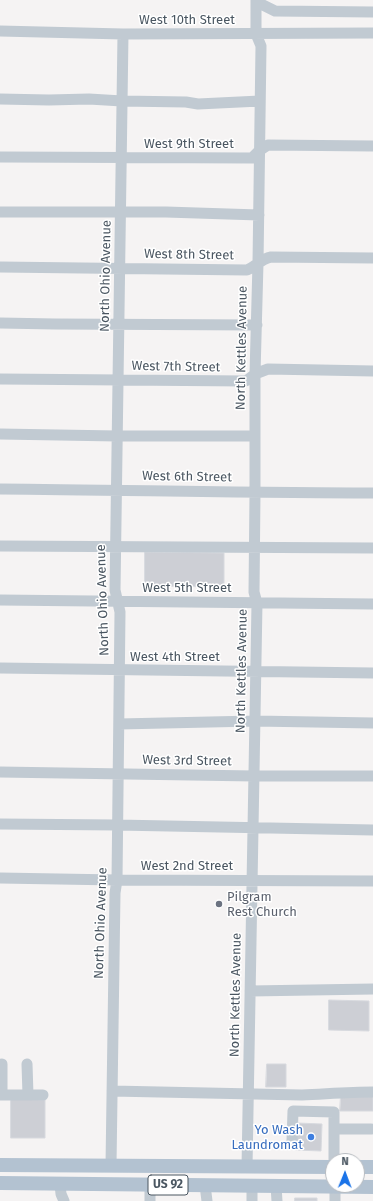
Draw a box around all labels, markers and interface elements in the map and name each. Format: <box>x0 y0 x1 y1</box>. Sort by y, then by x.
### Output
street label: West 10th Street <box>139 12 235 28</box>
street label: West 9th Street <box>144 136 234 152</box>
street label: North Ohio Avenue <box>97 220 115 332</box>
street label: West 8th Street <box>144 246 234 264</box>
street label: North Kettles Avenue <box>233 286 251 410</box>
street label: West 7th Street <box>132 358 220 376</box>
street label: West 6th Street <box>142 468 232 486</box>
street label: North Ohio Avenue <box>93 544 113 656</box>
street label: West 5th Street <box>142 580 232 596</box>
street label: North Kettles Avenue <box>233 609 251 733</box>
street label: West 4th Street <box>130 649 220 665</box>
street label: West 3rd Street <box>142 752 232 770</box>
street label: West 2nd Street <box>141 858 233 874</box>
street label: North Ohio Avenue <box>91 867 111 979</box>
place label: Pilgram Rest Church <box>227 889 297 920</box>
marker: Pilgram Rest Church <box>214 899 224 909</box>
street label: North Kettles Avenue <box>227 933 245 1057</box>
place label: Yo Wash Laundromat <box>232 1122 303 1153</box>
marker: Yo Wash Laundromat <box>306 1132 316 1142</box>
north arrow <box>325 1153 365 1193</box>
text: N <box>341 1155 349 1168</box>
road number: US 92 <box>148 1175 188 1195</box>

